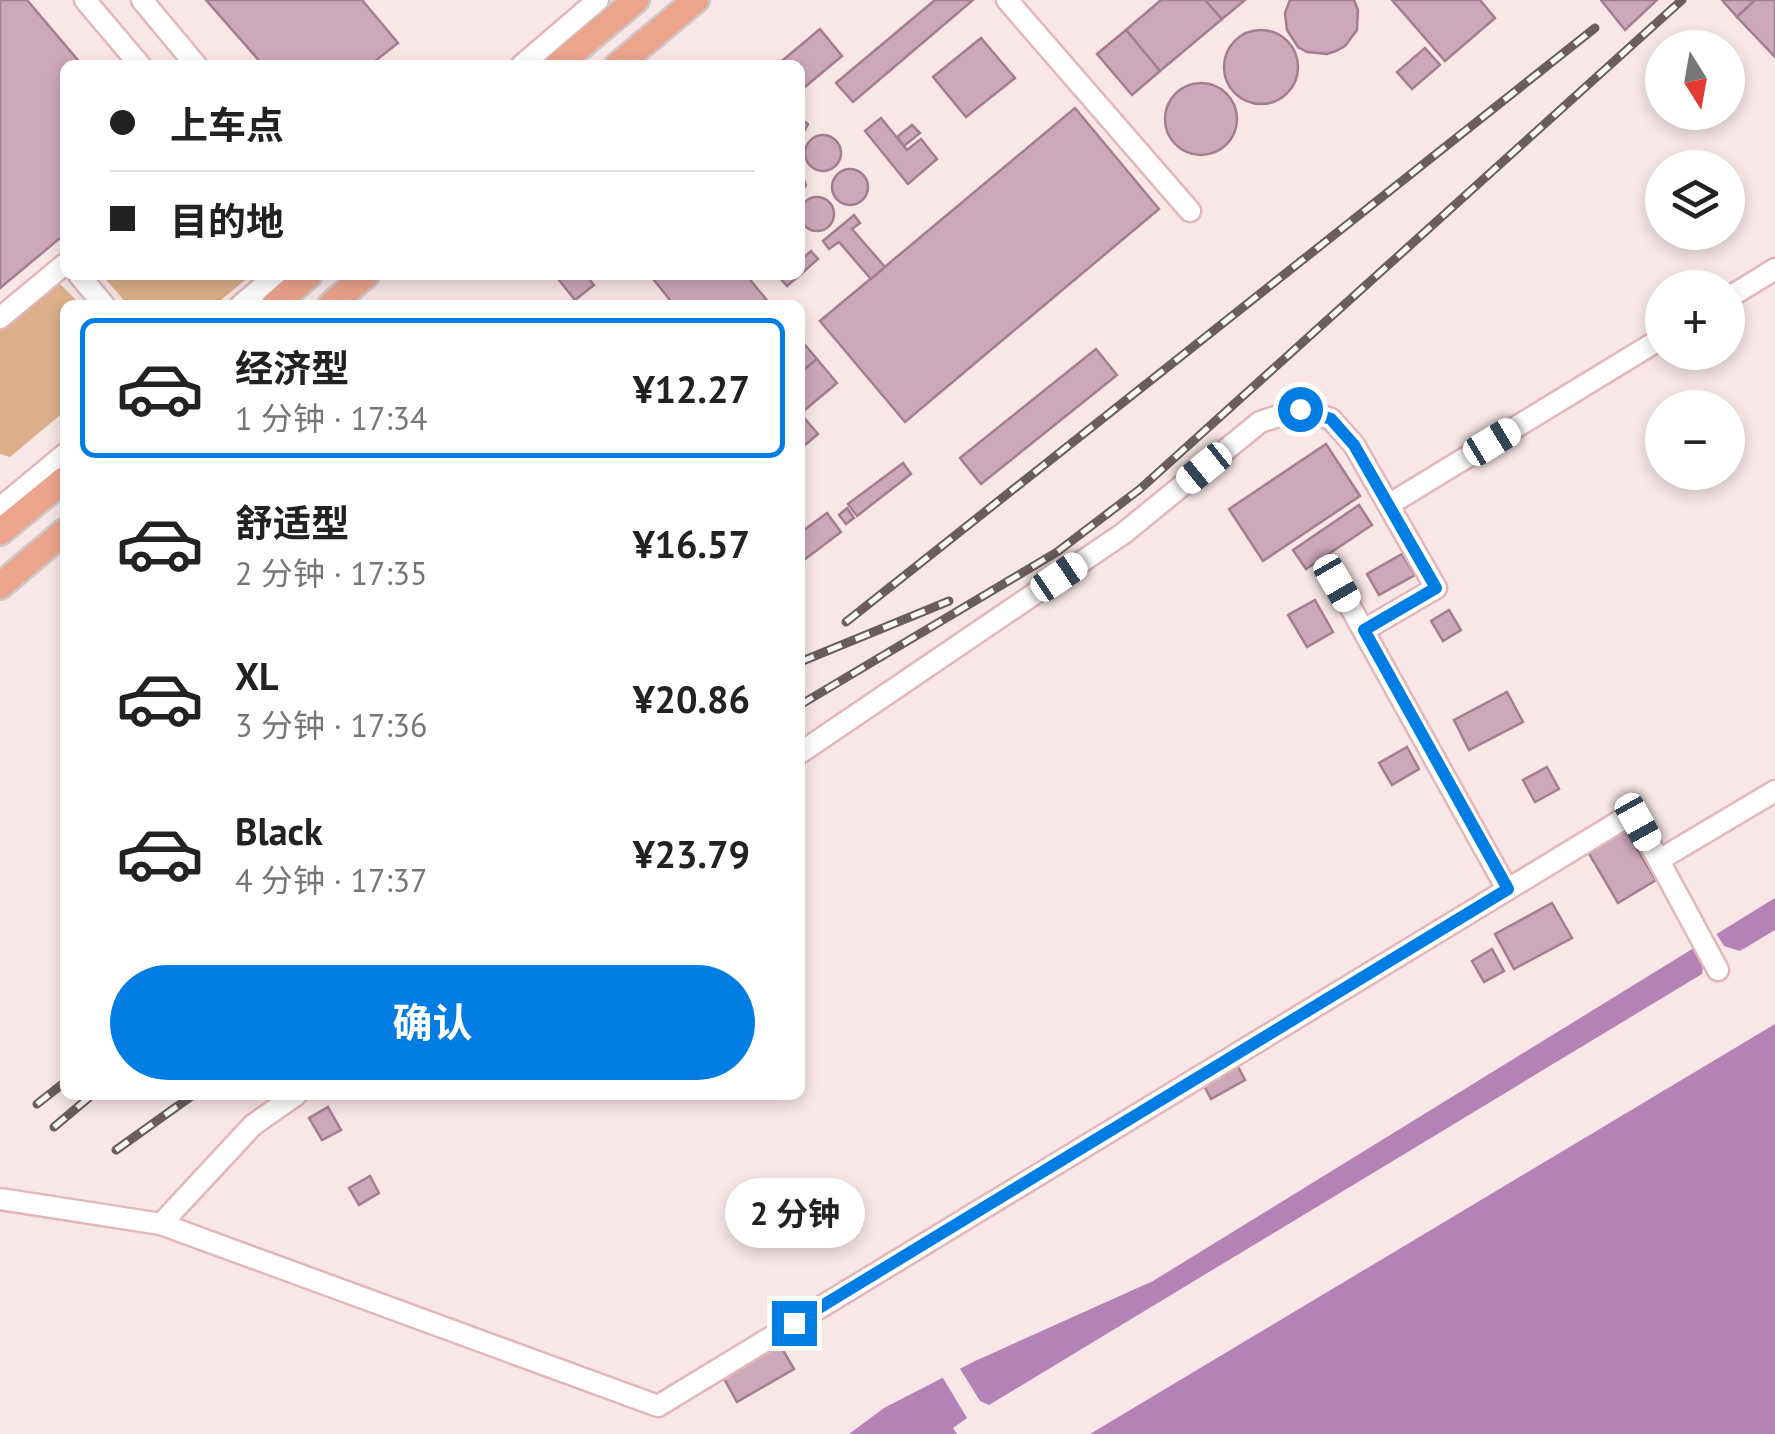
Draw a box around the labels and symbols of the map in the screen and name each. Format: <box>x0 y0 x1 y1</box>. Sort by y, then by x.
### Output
north arrow <box>1645 30 1745 130</box>
route start <box>1278 387 1323 432</box>
car <box>1459 414 1525 470</box>
car <box>1171 437 1237 499</box>
car <box>1026 548 1092 606</box>
car <box>1309 550 1365 616</box>
car <box>1610 788 1666 856</box>
callout: 2 分钟 <box>724 1178 864 1248</box>
route end <box>772 1301 817 1346</box>

